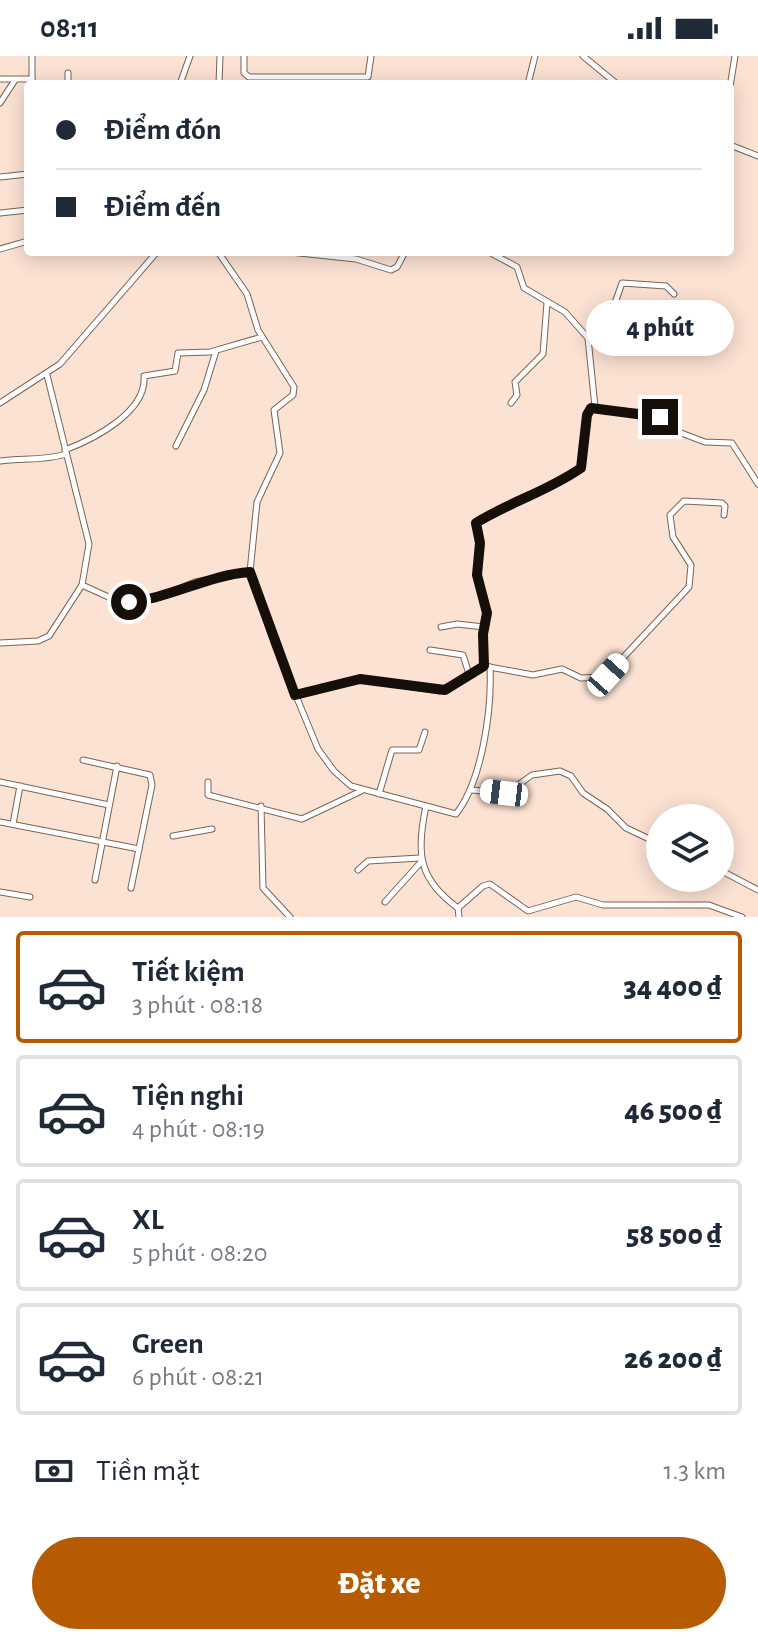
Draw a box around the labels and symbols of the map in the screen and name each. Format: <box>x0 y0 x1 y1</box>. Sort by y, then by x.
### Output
callout: 4 phút <box>586 301 734 357</box>
route end <box>642 399 678 435</box>
route start <box>111 584 147 620</box>
car <box>583 649 633 701</box>
car <box>479 778 529 808</box>

